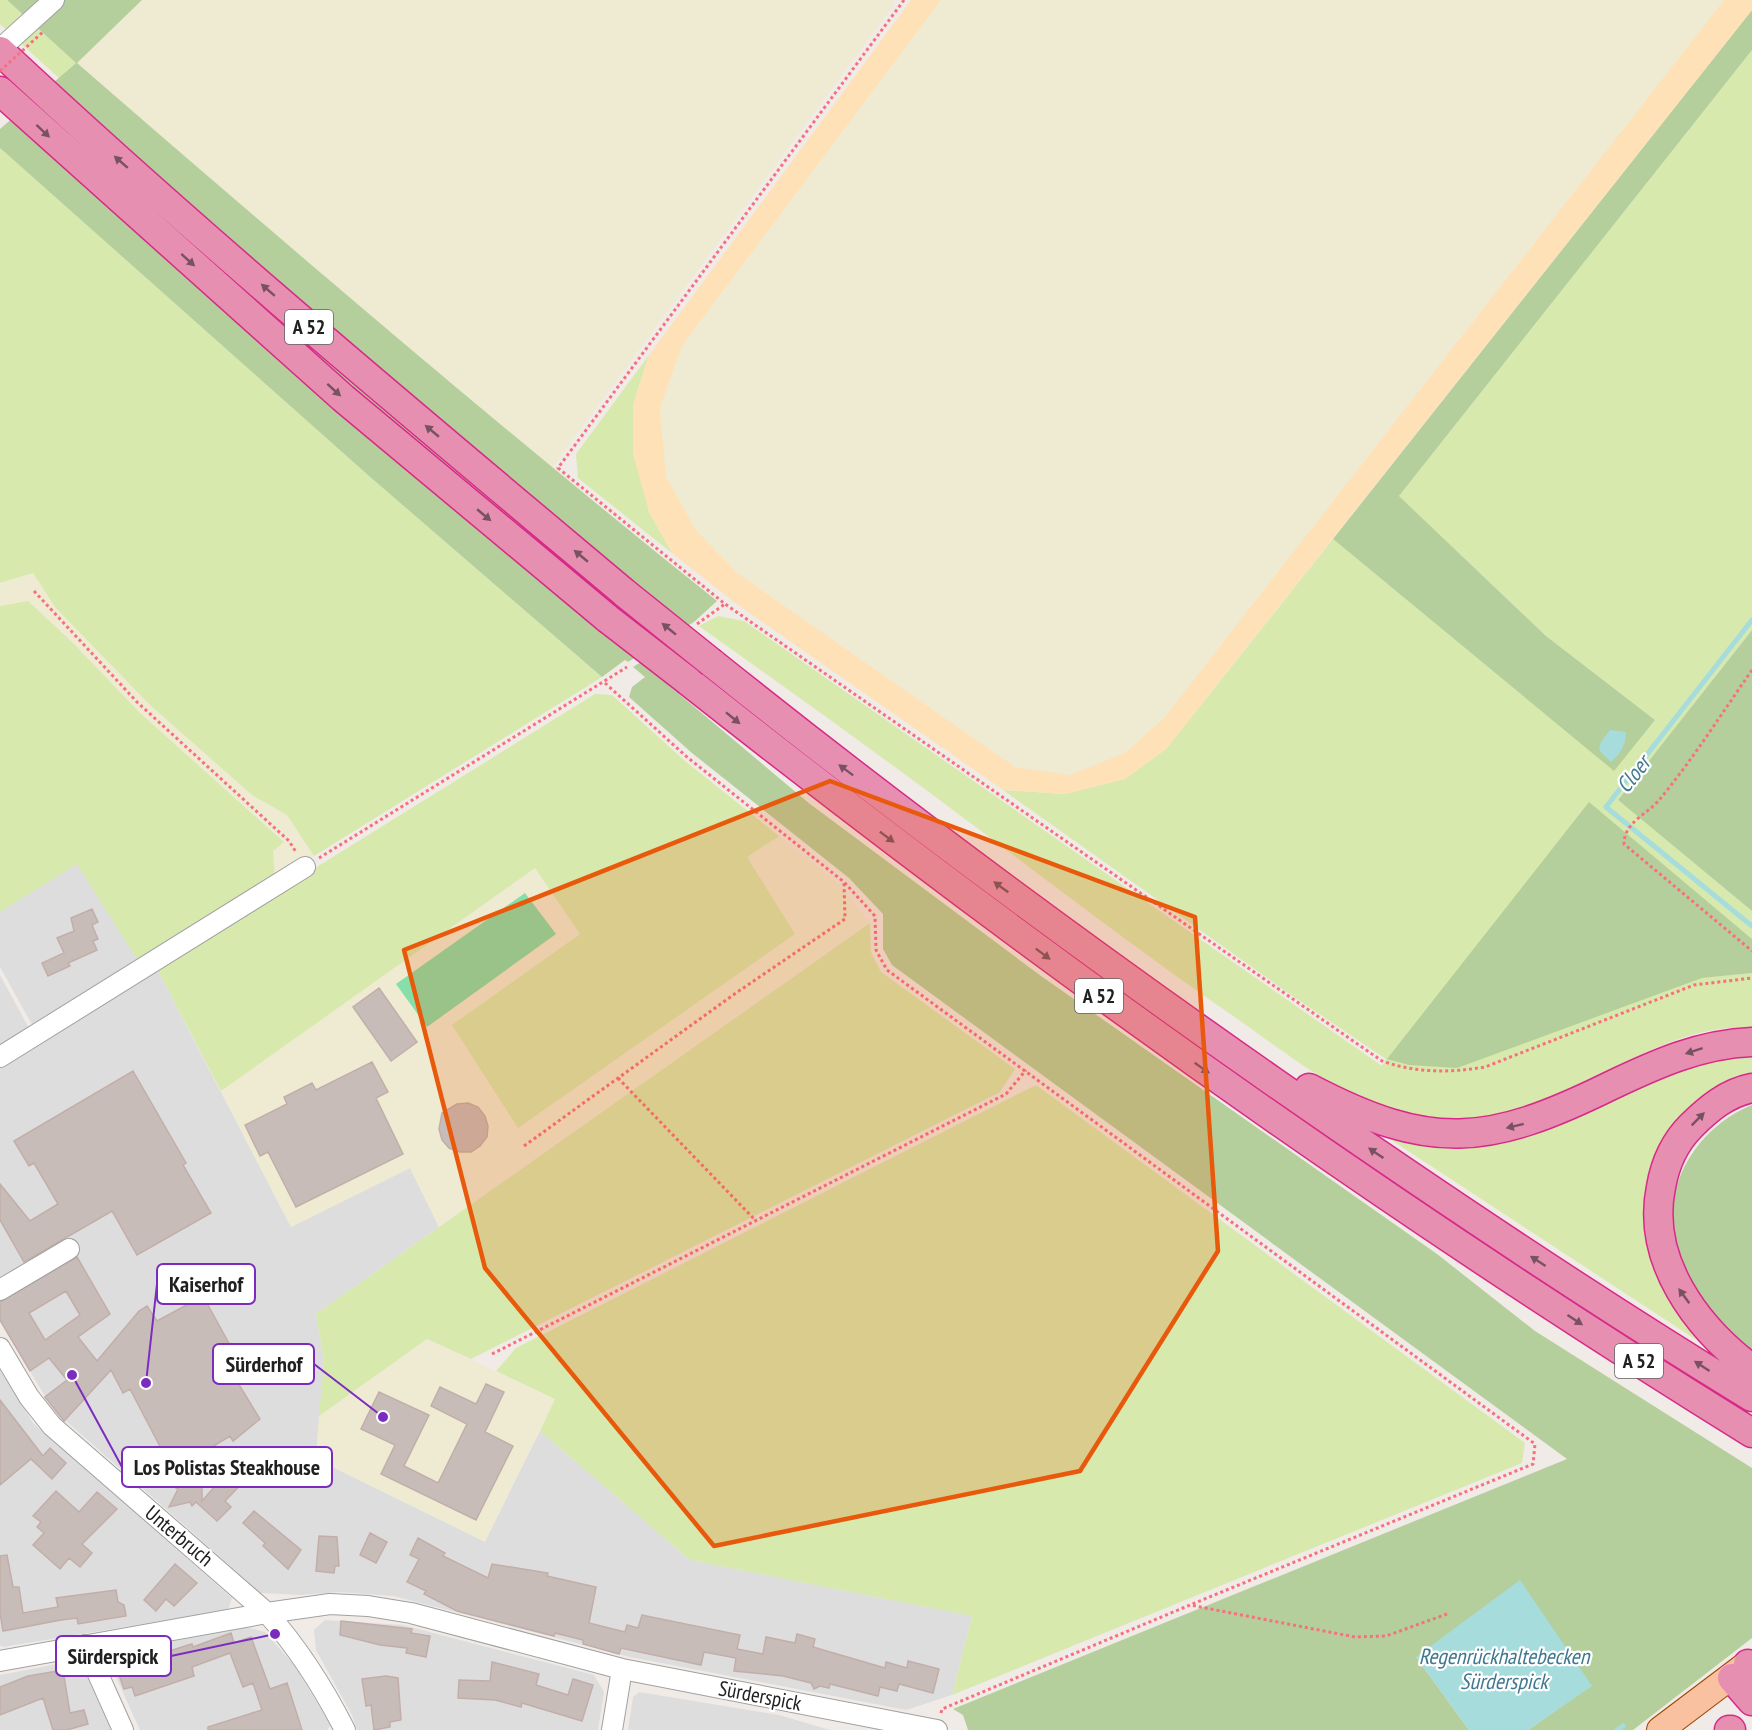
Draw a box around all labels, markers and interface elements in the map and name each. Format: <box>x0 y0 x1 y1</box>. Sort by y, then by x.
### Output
one-way arrow <box>35 124 50 138</box>
one-way arrow <box>114 155 129 169</box>
one-way arrow <box>180 254 196 267</box>
one-way arrow <box>261 284 276 297</box>
road number: A 52 <box>285 310 333 344</box>
one-way arrow <box>326 383 341 396</box>
one-way arrow <box>425 425 440 438</box>
one-way arrow <box>476 508 491 521</box>
one-way arrow <box>573 550 589 563</box>
one-way arrow <box>661 622 677 635</box>
one-way arrow <box>726 711 741 723</box>
water label: Cloer <box>1610 747 1658 798</box>
one-way arrow <box>838 764 853 776</box>
one-way arrow <box>880 831 895 843</box>
one-way arrow <box>994 881 1010 893</box>
one-way arrow <box>1036 948 1051 960</box>
road number: A 52 <box>1075 979 1123 1013</box>
one-way arrow <box>1685 1047 1703 1056</box>
one-way arrow <box>1193 1062 1209 1074</box>
one-way arrow <box>1691 1112 1706 1126</box>
one-way arrow <box>1506 1121 1524 1131</box>
one-way arrow <box>1368 1148 1384 1159</box>
one-way arrow <box>1530 1256 1546 1267</box>
callout: Kaiserhof <box>157 1264 255 1304</box>
text: Kaiserhof <box>169 1270 244 1298</box>
one-way arrow <box>1678 1289 1690 1304</box>
one-way arrow <box>1567 1314 1583 1325</box>
callout: Sürderhof <box>213 1344 314 1384</box>
road number: A 52 <box>1615 1344 1663 1378</box>
text: Sürderhof <box>226 1350 304 1378</box>
one-way arrow <box>1694 1361 1711 1372</box>
callout: Los Polistas Steakhouse <box>122 1447 332 1487</box>
text: Los Polistas Steakhouse <box>134 1453 320 1481</box>
street label: Unterbruch <box>140 1499 219 1572</box>
callout: Sürderspick <box>56 1636 171 1676</box>
text: Sürderspick <box>68 1642 159 1670</box>
water label: Regenrückhaltebecken Sürderspick <box>1419 1642 1591 1695</box>
street label: Sürderspick <box>716 1674 804 1717</box>

